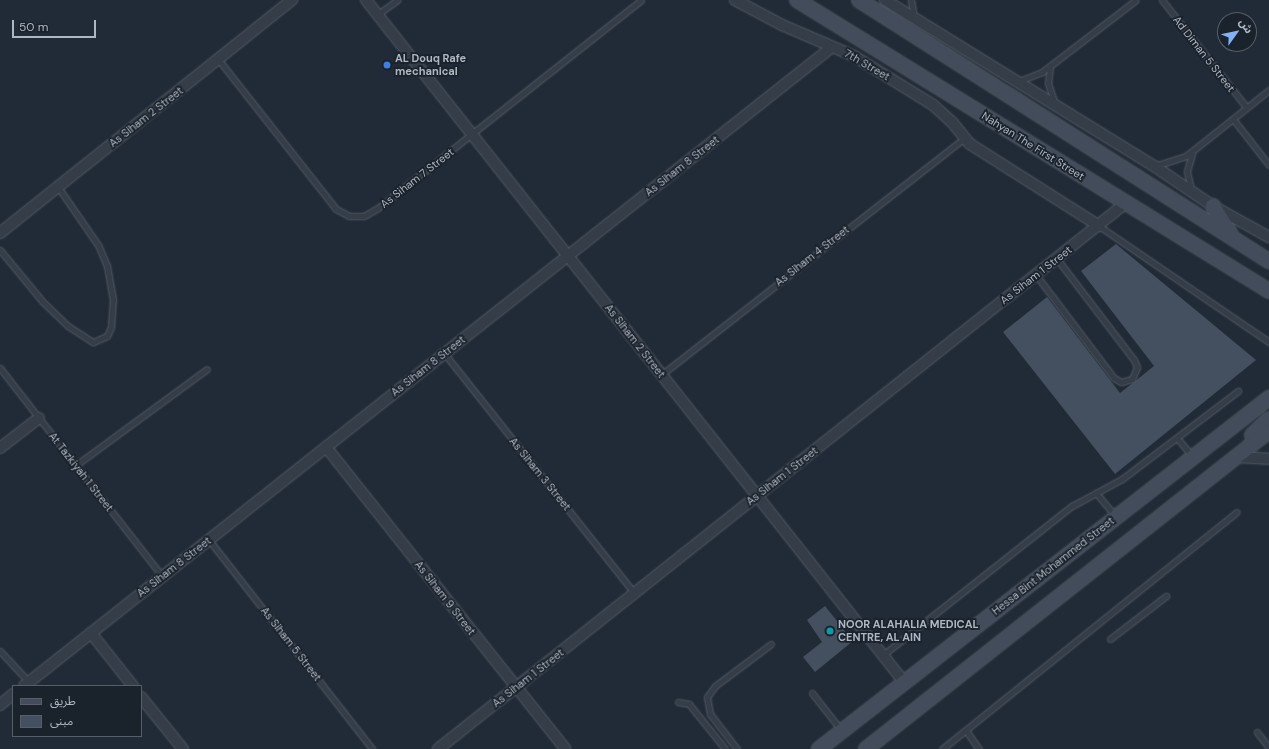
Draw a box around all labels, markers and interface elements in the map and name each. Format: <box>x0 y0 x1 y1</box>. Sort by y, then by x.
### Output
scale bar <box>14 12 98 38</box>
north arrow <box>1217 12 1257 52</box>
street label: Ad Diman 5 Street <box>1170 13 1238 95</box>
text: ش <box>1236 16 1256 36</box>
text: 50 m <box>19 19 48 35</box>
street label: 7th Street <box>842 47 892 83</box>
place label: AL Douq Rafe mechanical <box>395 52 466 78</box>
marker: AL Douq Rafe mechanical <box>382 60 392 70</box>
street label: As Siham 2 Street <box>106 84 186 150</box>
street label: Nahyan The First Street <box>979 109 1087 183</box>
street label: As Siham 8 Street <box>642 133 722 199</box>
street label: As Siham 7 Street <box>378 145 456 211</box>
street label: As Siham 4 Street <box>772 223 852 289</box>
street label: As Siham 1 Street <box>998 243 1074 307</box>
street label: As Siham 2 Street <box>602 301 668 381</box>
street label: As Siham 8 Street <box>388 333 468 399</box>
street label: At Tazkiyah 1 Street <box>46 430 116 514</box>
street label: As Siham 3 Street <box>506 435 574 513</box>
street label: As Siham 1 Street <box>744 444 820 508</box>
street label: Hessa Bint Mohammed Street <box>989 514 1117 618</box>
street label: As Siham 8 Street <box>134 534 214 600</box>
street label: As Siham 9 Street <box>412 558 478 638</box>
street label: As Siham 5 Street <box>258 604 324 684</box>
place label: NOOR ALAHALIA MEDICAL CENTRE, AL AIN <box>838 618 979 644</box>
marker: NOOR ALAHALIA MEDICAL CENTRE, AL AIN <box>825 626 835 636</box>
street label: As Siham 1 Street <box>490 646 566 710</box>
legend <box>12 685 142 737</box>
text: طريق <box>50 693 76 709</box>
text: مبنى <box>50 713 73 729</box>

